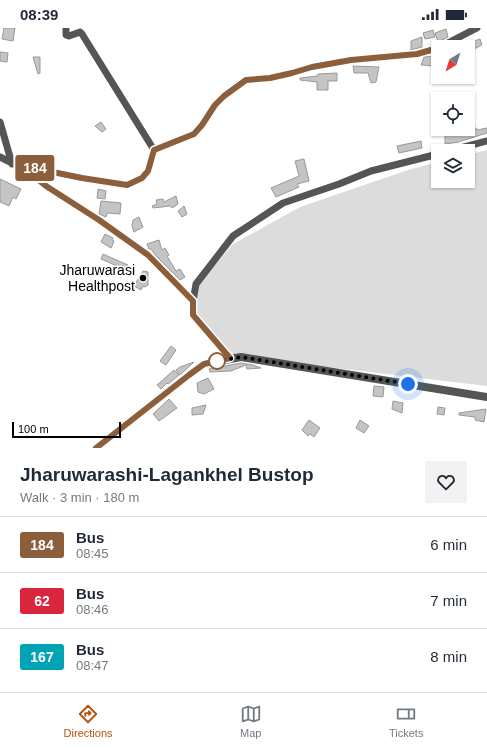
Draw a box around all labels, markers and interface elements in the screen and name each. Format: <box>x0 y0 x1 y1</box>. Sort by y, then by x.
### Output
text: 08:39 <box>20 6 58 23</box>
north arrow <box>431 40 475 84</box>
map controls <box>431 40 475 188</box>
button: locate <box>431 92 475 136</box>
button: layers <box>431 144 475 188</box>
line badge: 184 <box>12 155 58 181</box>
text: 184 <box>23 160 47 176</box>
place label: Jharuwarasi Healthpost <box>60 262 135 294</box>
marker: Jharuwarasi Healthpost <box>138 273 148 283</box>
unlabelled marker <box>208 352 226 370</box>
your location <box>398 374 418 394</box>
scale bar <box>12 420 121 439</box>
text: 100 m <box>18 423 49 435</box>
button: heart <box>425 461 467 503</box>
text: Jharuwarashi-Lagankhel Bustop <box>20 464 314 485</box>
text: Walk · 3 min · 180 m <box>20 490 139 505</box>
text: Bus <box>76 529 104 546</box>
text: 6 min <box>430 536 467 553</box>
text: 184 <box>30 537 54 553</box>
text: 08:45 <box>76 546 109 561</box>
text: Bus <box>76 585 104 602</box>
text: 7 min <box>430 592 467 609</box>
text: 62 <box>34 593 50 609</box>
text: 08:46 <box>76 602 109 617</box>
text: Bus <box>76 641 104 658</box>
text: 8 min <box>430 648 467 665</box>
text: 167 <box>30 649 54 665</box>
text: 08:47 <box>76 658 109 673</box>
tab: Directions <box>64 703 113 739</box>
tab: Map <box>240 703 262 739</box>
tab: Tickets <box>389 703 423 739</box>

